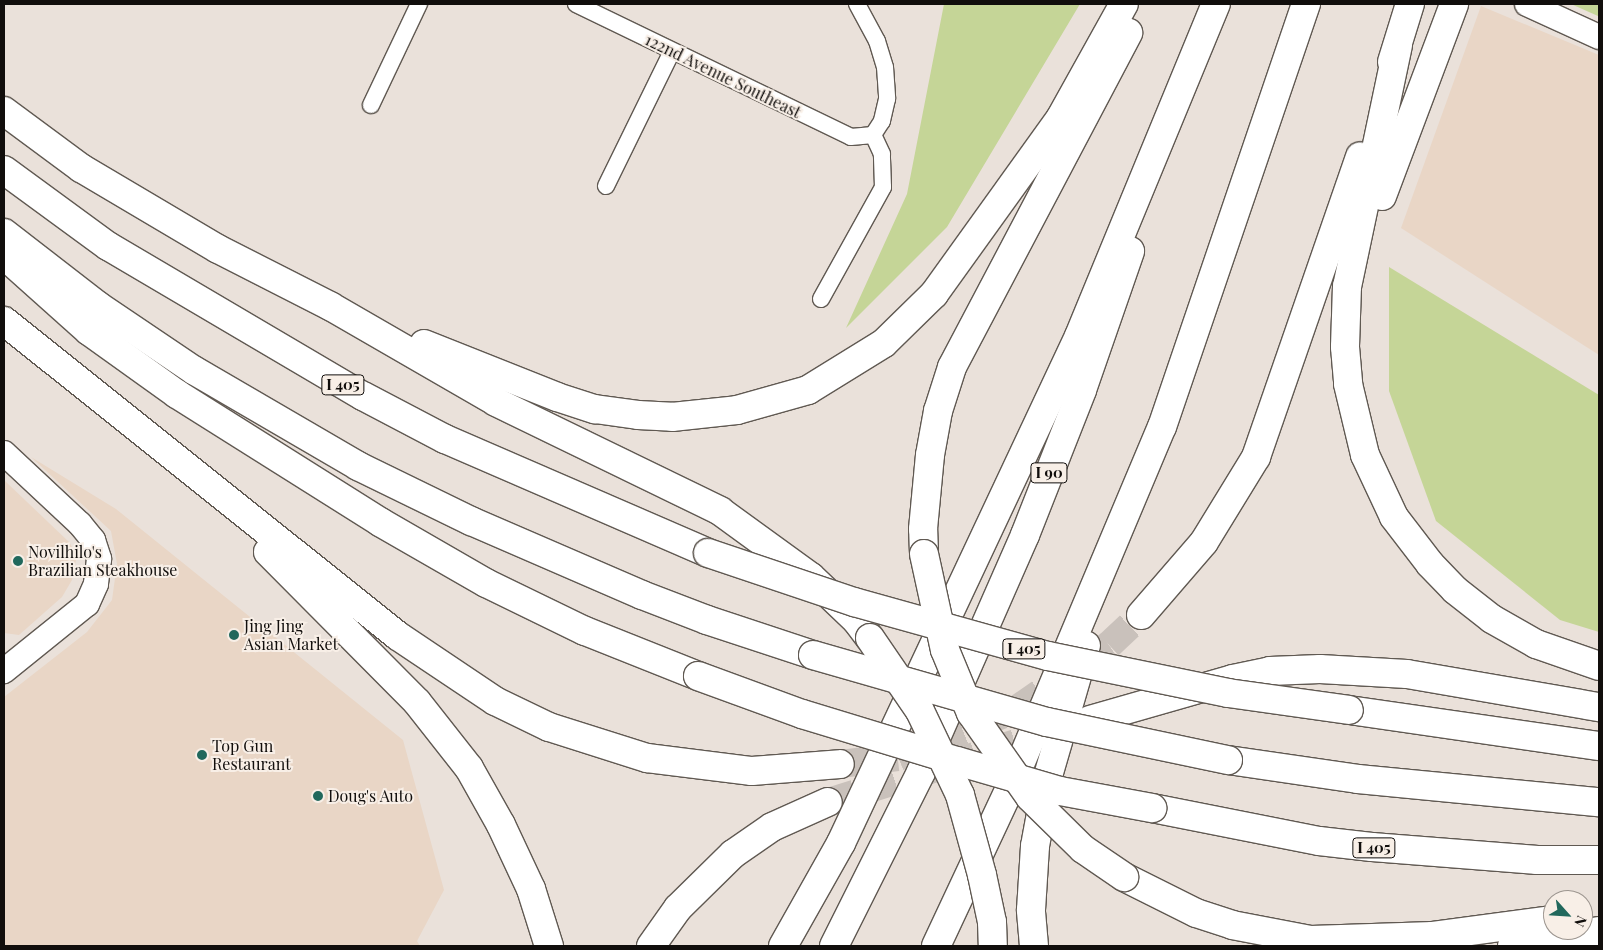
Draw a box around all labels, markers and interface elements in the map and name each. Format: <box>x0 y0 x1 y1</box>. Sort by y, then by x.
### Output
street label: 122nd Avenue Southeast <box>642 30 804 122</box>
road number: I 405 <box>320 372 366 398</box>
road number: I 90 <box>1030 460 1068 486</box>
place label: Novilhilo's Brazilian Steakhouse <box>28 542 177 580</box>
marker: Novilhilo's Brazilian Steakhouse <box>12 555 24 567</box>
place label: Jing Jing Asian Market <box>244 616 338 654</box>
marker: Jing Jing Asian Market <box>228 629 240 641</box>
road number: I 405 <box>1002 636 1046 662</box>
place label: Top Gun Restaurant <box>212 736 291 774</box>
marker: Top Gun Restaurant <box>196 749 208 761</box>
place label: Doug's Auto <box>328 786 414 806</box>
marker: Doug's Auto <box>312 790 324 802</box>
road number: I 405 <box>1352 836 1396 860</box>
north arrow <box>1543 890 1593 940</box>
text: N <box>1570 913 1592 930</box>

